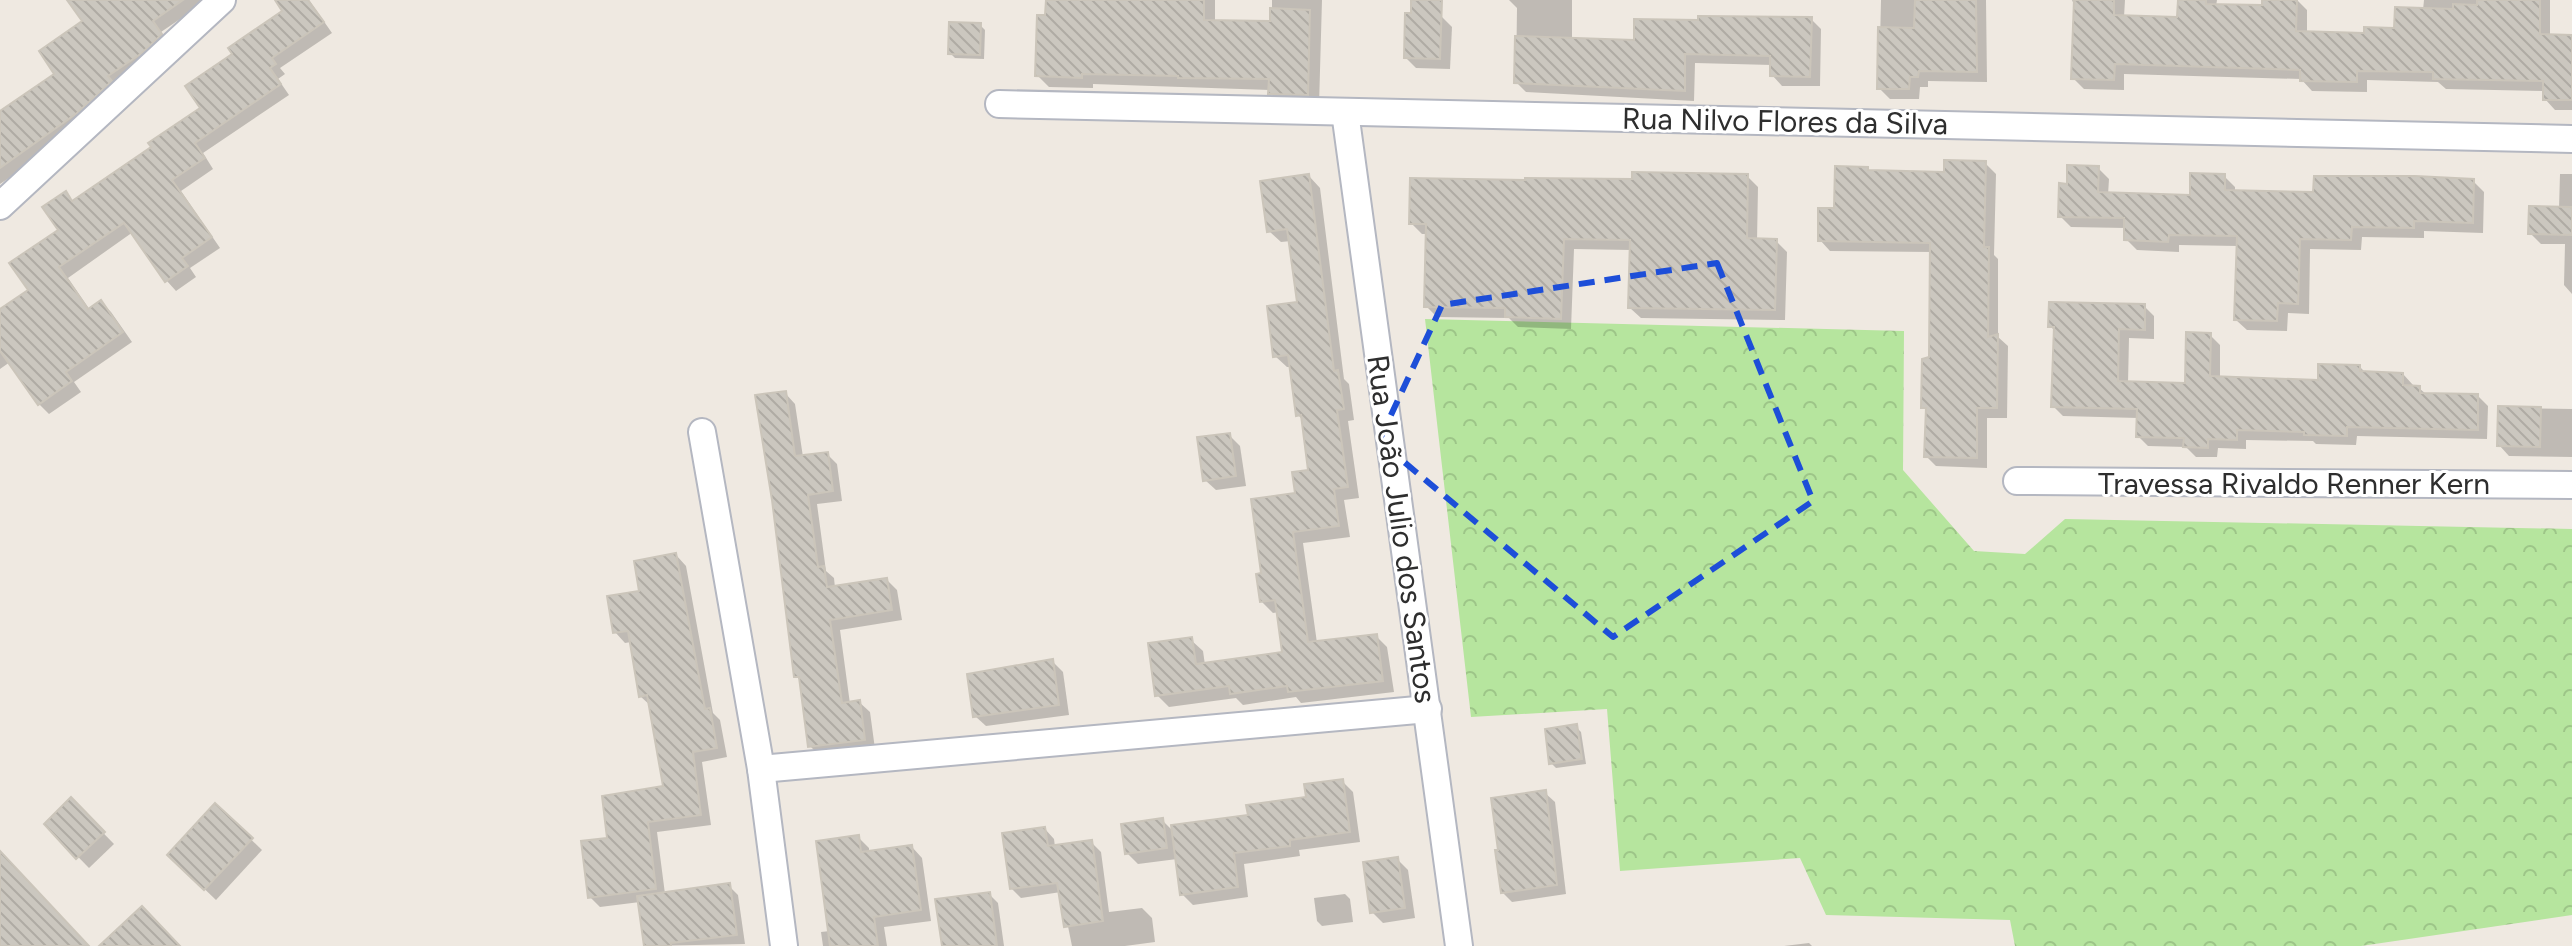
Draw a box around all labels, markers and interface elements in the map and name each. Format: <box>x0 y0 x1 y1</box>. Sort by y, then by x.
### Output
street label: Rua Nilvo Flores da Silva <box>1622 100 1948 142</box>
street label: Rua João Julio dos Santos <box>1359 353 1445 705</box>
street label: Travessa Rivaldo Renner Kern <box>2098 465 2490 502</box>

